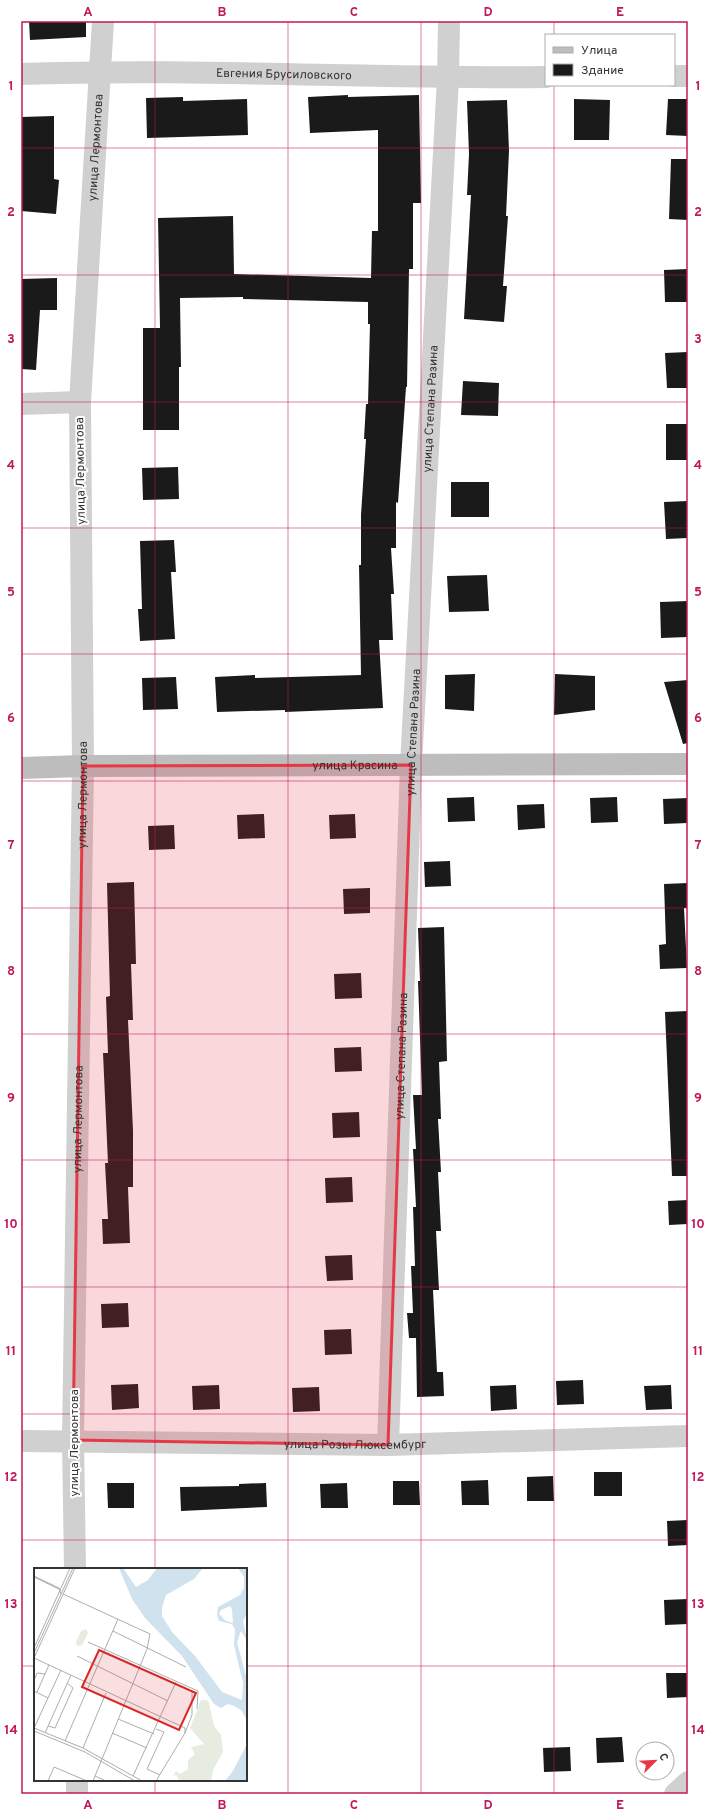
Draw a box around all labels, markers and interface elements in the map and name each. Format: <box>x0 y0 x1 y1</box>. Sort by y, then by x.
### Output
text: A <box>83 5 93 21</box>
text: B <box>218 5 227 21</box>
text: C <box>350 5 358 21</box>
text: D <box>483 5 493 21</box>
text: E <box>616 5 624 21</box>
legend <box>545 34 675 86</box>
text: Улица <box>581 43 617 59</box>
text: Здание <box>581 63 624 79</box>
street label: Евгения Брусиловского <box>216 66 352 84</box>
text: 1 <box>8 79 14 95</box>
text: 1 <box>695 79 701 95</box>
street label: улица Лермонтова <box>85 93 108 202</box>
text: 2 <box>7 205 15 221</box>
text: 2 <box>694 205 702 221</box>
text: 3 <box>7 332 15 348</box>
text: 3 <box>694 332 702 348</box>
street label: улица Степана Разина <box>420 345 443 473</box>
street label: улица Лермонтова <box>72 417 90 525</box>
text: 4 <box>7 458 15 474</box>
text: 4 <box>694 458 702 474</box>
text: 5 <box>7 585 15 601</box>
text: 5 <box>694 585 702 601</box>
street label: улица Степана Разина <box>403 668 425 796</box>
text: 6 <box>7 711 15 727</box>
text: 6 <box>694 711 702 727</box>
street label: улица Лермонтова <box>75 741 92 849</box>
street label: улица Красина <box>312 758 398 774</box>
text: 7 <box>8 838 15 854</box>
text: 7 <box>695 838 702 854</box>
text: 8 <box>7 964 15 980</box>
text: 8 <box>694 964 702 980</box>
street label: улица Степана Разина <box>392 992 412 1120</box>
street label: улица Лермонтова <box>70 1065 88 1173</box>
text: 9 <box>7 1091 15 1107</box>
text: 9 <box>694 1091 702 1107</box>
text: 10 <box>4 1217 18 1233</box>
text: 10 <box>691 1217 705 1233</box>
text: 11 <box>6 1344 16 1360</box>
text: 11 <box>693 1344 703 1360</box>
street label: улица Лермонтова <box>67 1389 83 1497</box>
street label: улица Розы Люксембург <box>284 1437 426 1454</box>
text: 12 <box>4 1470 18 1486</box>
text: 12 <box>691 1470 705 1486</box>
inset map <box>34 1568 247 1781</box>
text: 13 <box>5 1597 18 1613</box>
text: 13 <box>692 1597 705 1613</box>
text: 14 <box>4 1723 18 1739</box>
text: 14 <box>691 1723 705 1739</box>
north arrow <box>635 1741 675 1781</box>
text: С <box>655 1751 671 1763</box>
text: A <box>83 1798 93 1814</box>
text: B <box>218 1798 227 1814</box>
text: C <box>350 1798 358 1814</box>
text: D <box>483 1798 493 1814</box>
text: E <box>616 1798 624 1814</box>

